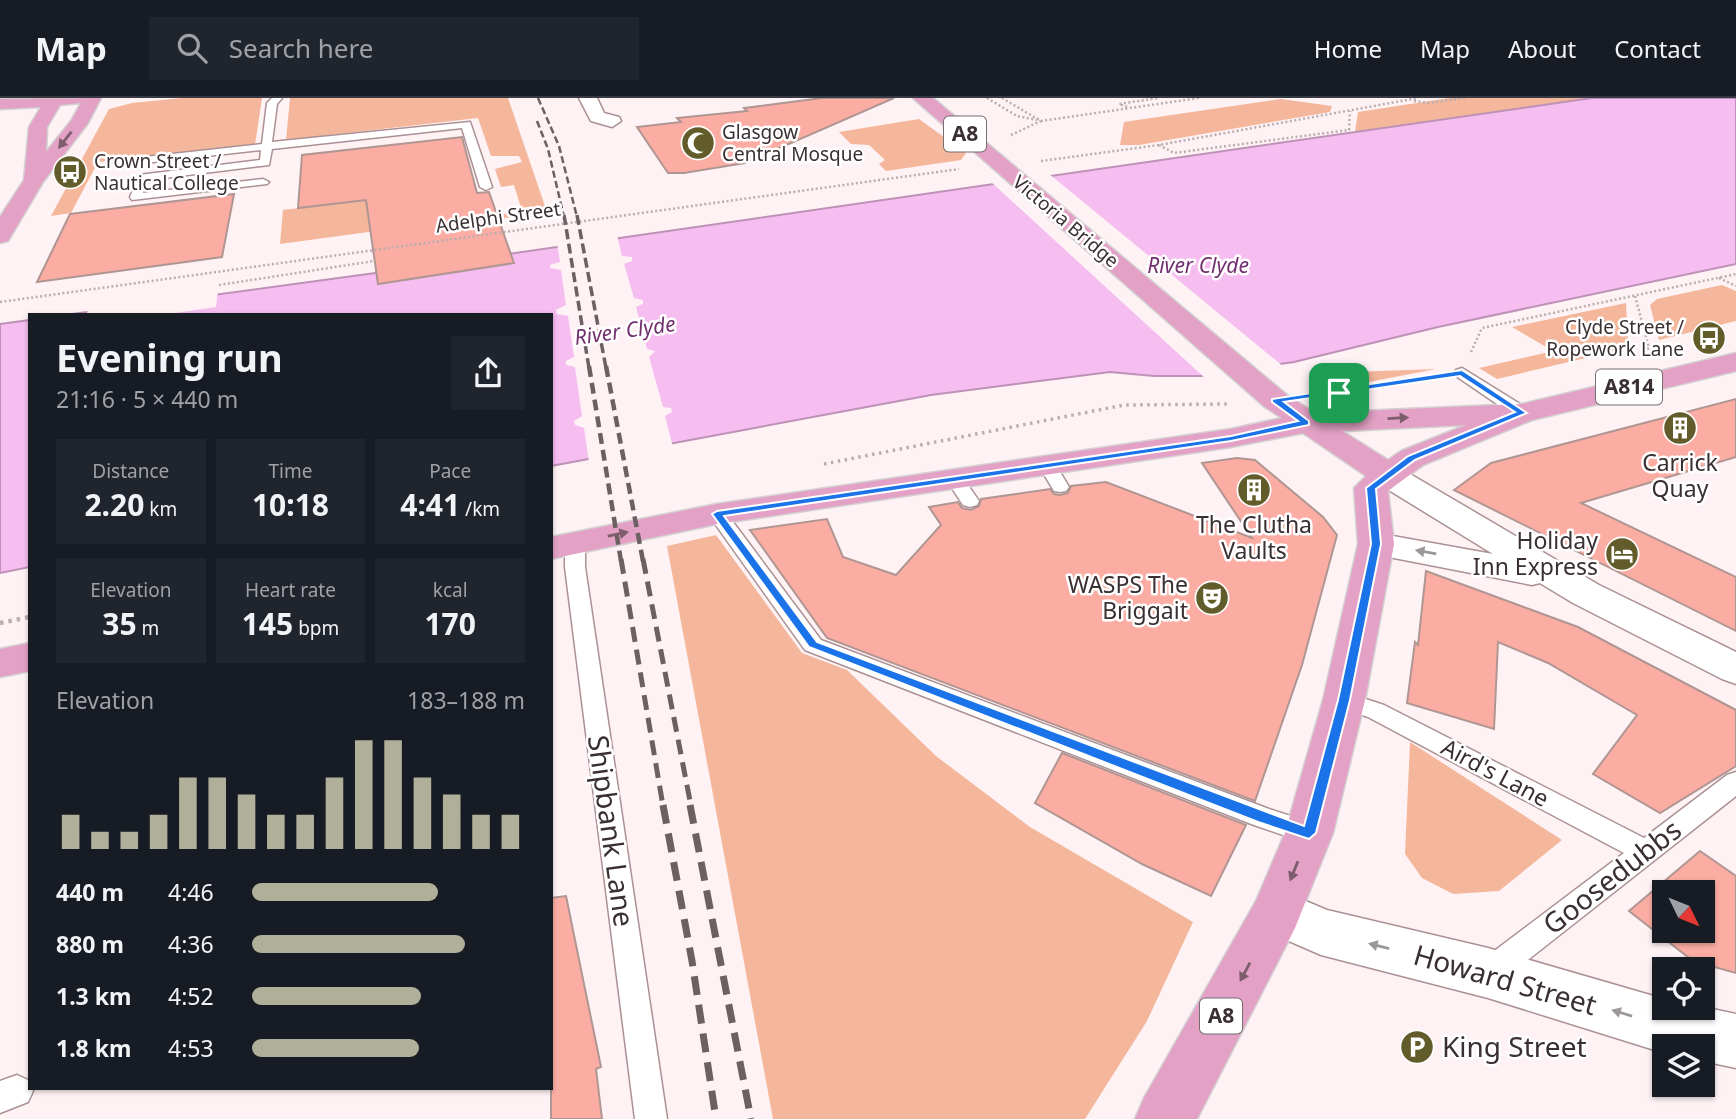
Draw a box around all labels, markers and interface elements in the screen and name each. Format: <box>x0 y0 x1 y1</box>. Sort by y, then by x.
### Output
search box <box>149 17 639 80</box>
text: Map <box>35 26 107 71</box>
icon: search <box>173 29 211 67</box>
text: Search here <box>229 30 373 66</box>
text: Home <box>1314 32 1382 65</box>
text: Map <box>1420 32 1470 65</box>
text: About <box>1508 32 1576 65</box>
text: Contact <box>1614 32 1701 65</box>
road number: A8 <box>944 117 986 152</box>
place label: Glasgow Central Mosque <box>722 119 863 167</box>
mosque icon: Glasgow Central Mosque <box>679 124 717 162</box>
one-way arrow <box>58 131 73 149</box>
place label: Crown Street / Nautical College <box>94 148 239 196</box>
bus stop icon: Crown Street / Nautical College <box>51 153 89 191</box>
street label: Victoria Bridge <box>1007 169 1125 273</box>
street label: Adelphi Street <box>434 195 562 239</box>
water label: River Clyde <box>1147 251 1249 279</box>
water label: River Clyde <box>573 309 677 351</box>
place label: Clyde Street / Ropework Lane <box>1546 314 1684 362</box>
bus stop icon: Clyde Street / Ropework Lane <box>1690 319 1728 357</box>
text: Evening run <box>56 331 283 383</box>
button: share <box>451 336 525 410</box>
pin <box>1309 363 1369 423</box>
road number: A814 <box>1596 370 1662 404</box>
icon: arrive <box>1320 374 1358 412</box>
text: 21:16 · 5 × 440 m <box>56 383 238 415</box>
building icon: Carrick Quay <box>1661 409 1699 447</box>
one-way arrow <box>1388 413 1410 424</box>
place label: Carrick Quay <box>1642 446 1719 504</box>
text: Distance <box>92 458 169 484</box>
text: Time <box>269 458 312 484</box>
text: Pace <box>429 458 471 484</box>
building icon: The Clutha Vaults <box>1235 471 1273 509</box>
text: 2.20 <box>84 484 144 525</box>
text: 10:18 <box>252 484 329 525</box>
text: 4:41 <box>400 484 460 525</box>
text: km <box>144 496 177 522</box>
text: /km <box>460 496 500 522</box>
place label: The Clutha Vaults <box>1196 508 1312 566</box>
place label: Holiday Inn Express <box>1473 524 1598 582</box>
one-way arrow <box>607 528 629 539</box>
hotel icon: Holiday Inn Express <box>1603 535 1641 573</box>
one-way arrow <box>1415 547 1437 558</box>
place label: WASPS The Briggait <box>1068 568 1188 626</box>
text: Elevation <box>90 577 171 603</box>
text: Heart rate <box>245 577 336 603</box>
text: kcal <box>433 577 468 603</box>
theatre icon: WASPS The Briggait <box>1193 579 1231 617</box>
text: 35 <box>102 603 137 644</box>
text: 145 <box>242 603 293 644</box>
text: 170 <box>424 603 476 644</box>
text: m <box>137 615 159 641</box>
text: bpm <box>293 615 339 641</box>
text: Elevation <box>56 684 154 716</box>
text: 183–188 m <box>407 684 525 716</box>
street label: Aird's Lane <box>1436 730 1555 814</box>
street label: Shipbank Lane <box>580 733 644 929</box>
street label: Goosedubbs <box>1534 810 1688 942</box>
one-way arrow <box>1288 860 1299 881</box>
text: 440 m <box>56 876 124 908</box>
text: 4:46 <box>168 876 214 908</box>
north arrow <box>1652 880 1715 943</box>
map controls <box>1652 880 1715 1097</box>
text: 880 m <box>56 928 124 960</box>
text: 4:36 <box>168 928 214 960</box>
street label: Howard Street <box>1409 935 1601 1023</box>
one-way arrow <box>1368 940 1390 951</box>
button: locate <box>1652 957 1715 1020</box>
one-way arrow <box>1239 962 1250 982</box>
text: 1.3 km <box>56 980 131 1012</box>
text: 4:52 <box>168 980 214 1012</box>
road number: A8 <box>1200 998 1242 1034</box>
one-way arrow <box>1611 1008 1632 1018</box>
place label: King Street <box>1442 1027 1587 1065</box>
parking icon: King Street <box>1398 1028 1436 1066</box>
text: 1.8 km <box>56 1032 131 1064</box>
text: 4:53 <box>168 1032 214 1064</box>
button: layers <box>1652 1034 1715 1097</box>

